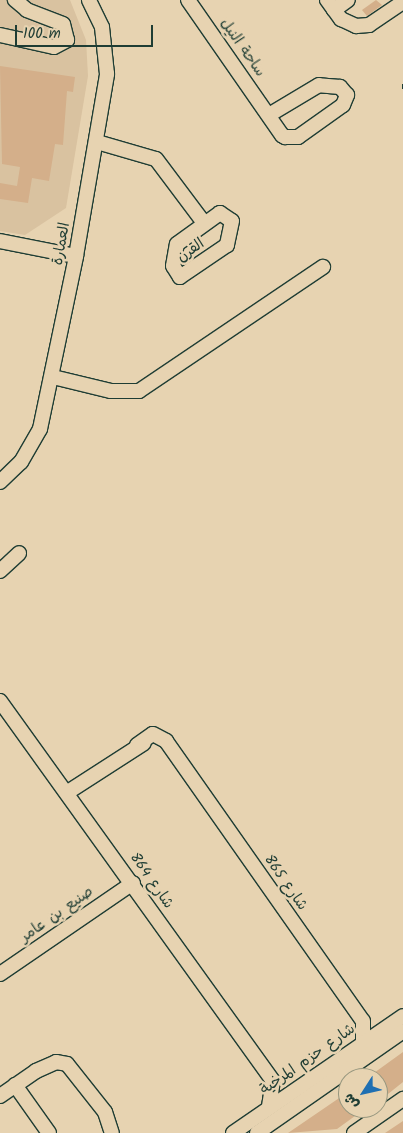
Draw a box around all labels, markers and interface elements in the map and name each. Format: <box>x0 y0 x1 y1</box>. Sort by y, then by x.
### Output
scale bar <box>18 15 155 47</box>
street label: ساحة النيل <box>215 15 269 81</box>
text: 100 m <box>23 22 61 46</box>
street label: العمارة <box>49 221 75 267</box>
street label: القرن <box>174 235 208 267</box>
street label: شارع 864 <box>125 850 177 912</box>
street label: شارع 865 <box>259 852 311 914</box>
street label: صنيع بن عامر <box>17 883 97 947</box>
street label: شارع حزم المرخية <box>257 1021 359 1099</box>
north arrow <box>338 1068 388 1118</box>
text: ش <box>338 1088 365 1114</box>

